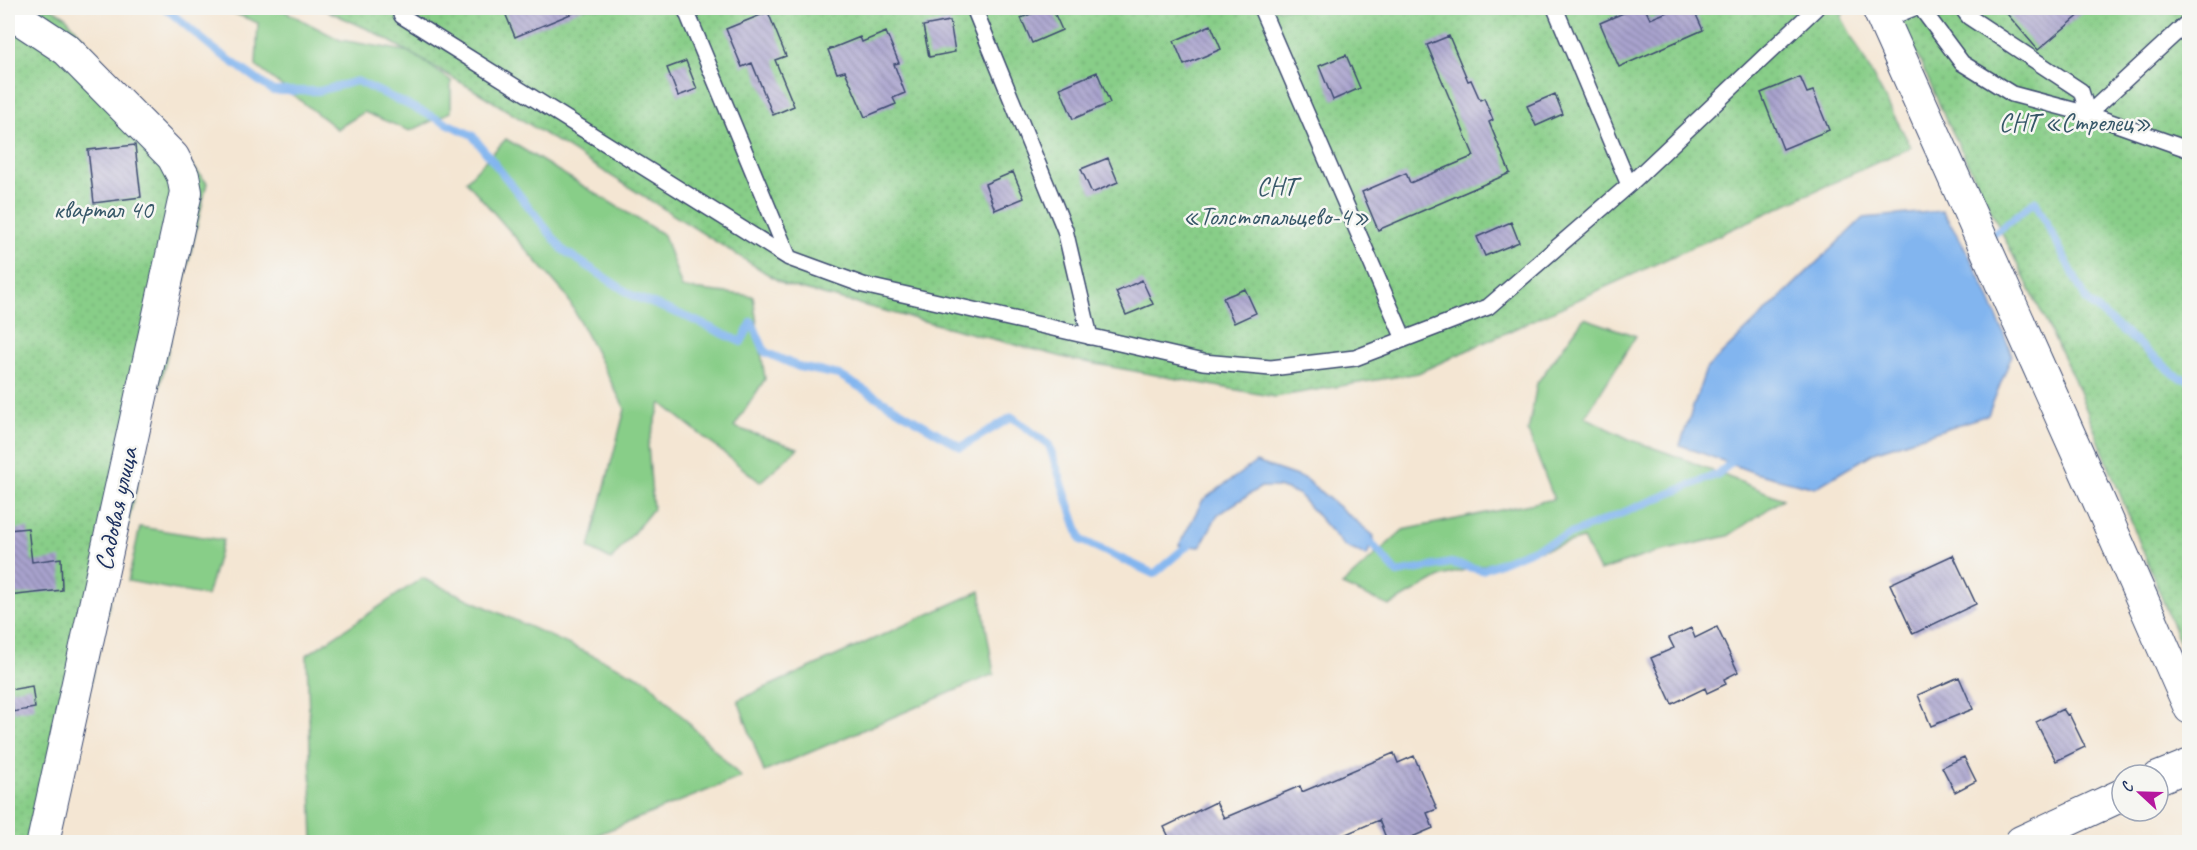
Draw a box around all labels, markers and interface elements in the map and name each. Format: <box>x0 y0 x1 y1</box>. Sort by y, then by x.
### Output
park label: СНТ «Стрелец» <box>1999 106 2151 139</box>
park label: СНТ «Толстопальцево-4» <box>1183 170 1369 233</box>
park label: квартал 40 <box>53 193 155 226</box>
street label: Садовая улица <box>87 443 145 573</box>
north arrow <box>2110 763 2170 823</box>
text: С <box>2116 778 2139 795</box>

